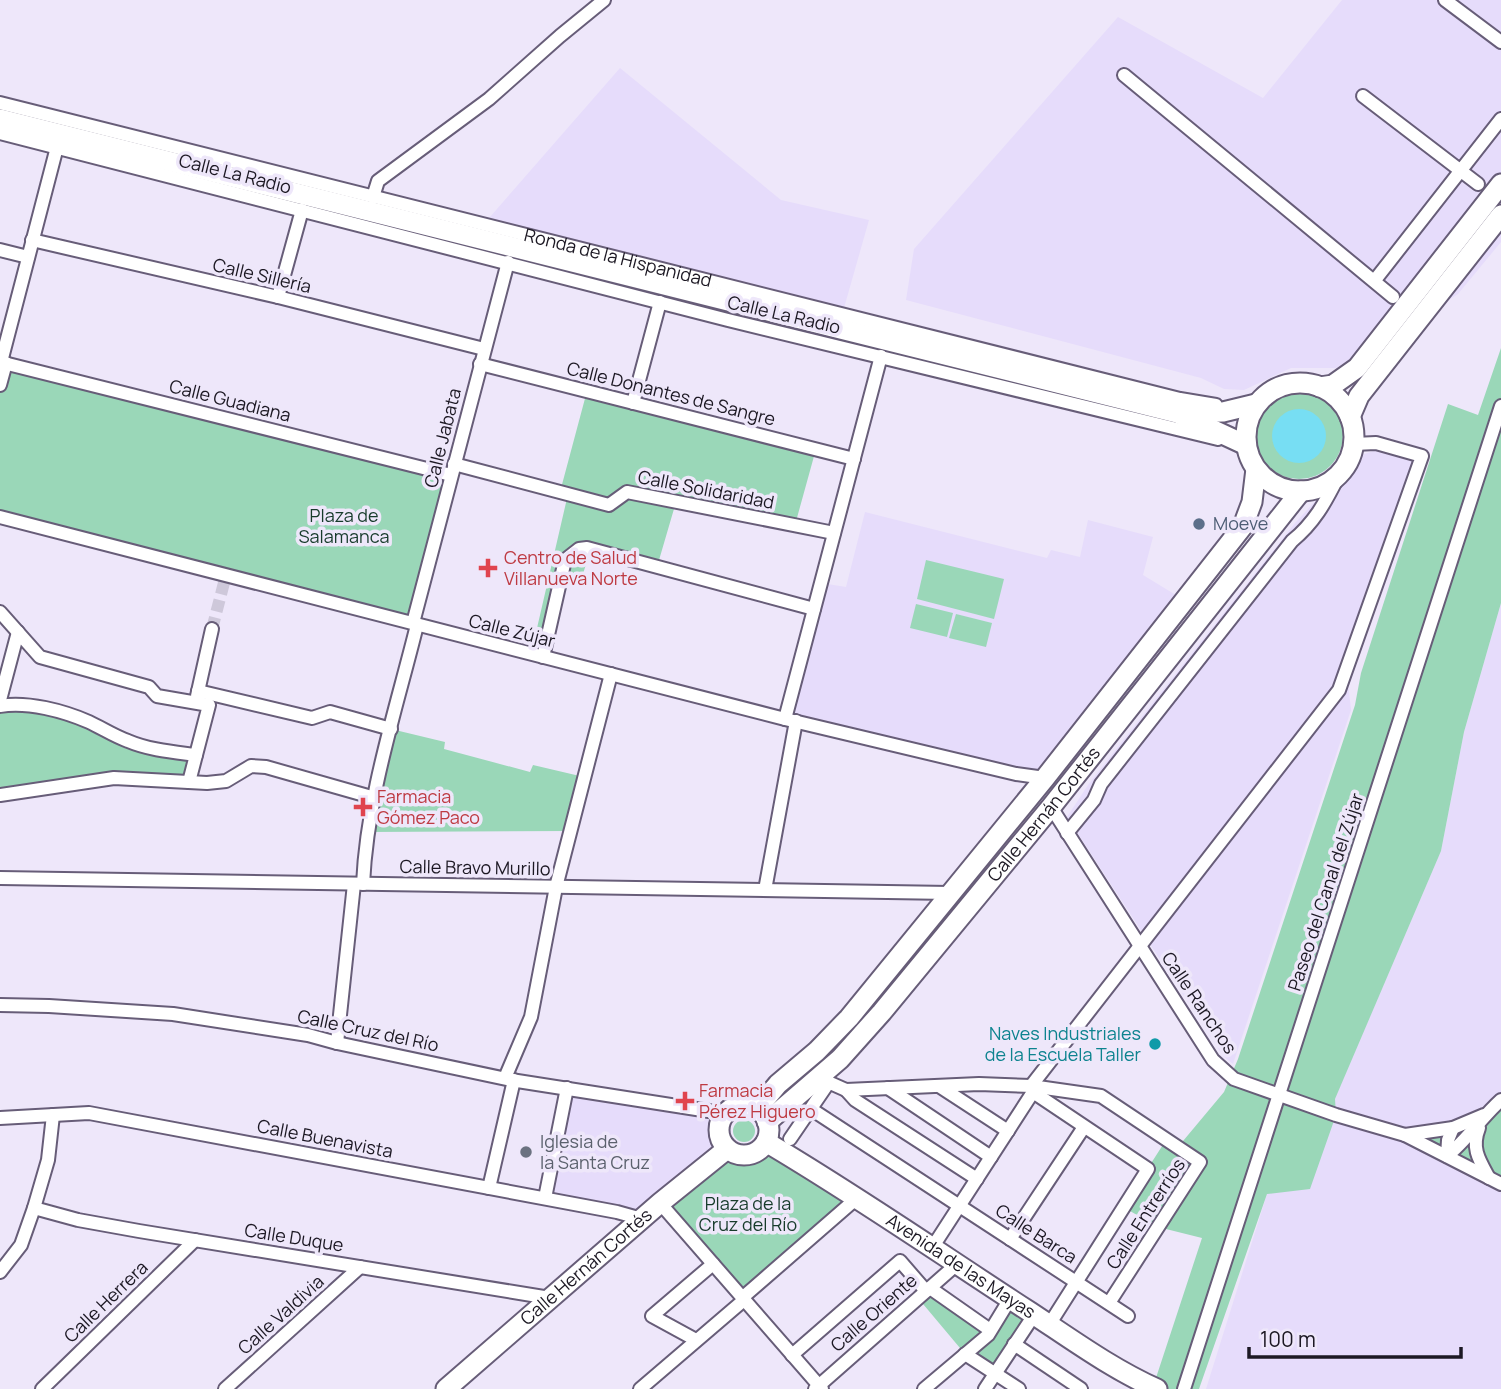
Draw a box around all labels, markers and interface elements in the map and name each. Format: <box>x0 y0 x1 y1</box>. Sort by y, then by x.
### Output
street label: Calle La Radio <box>177 147 294 199</box>
street label: Ronda de la Hispanidad <box>522 222 714 292</box>
street label: Calle Sillería <box>211 252 314 298</box>
street label: Calle La Radio <box>725 289 843 339</box>
street label: Calle Donantes de Sangre <box>565 355 778 431</box>
street label: Calle Guadiana <box>167 373 293 427</box>
street label: Calle Jabata <box>418 386 466 490</box>
street label: Calle Solidaridad <box>636 464 776 514</box>
park label: Plaza de Salamanca <box>298 503 390 548</box>
place label: Moeve <box>1213 511 1268 535</box>
marker: Moeve <box>1191 516 1207 532</box>
place label: Centro de Salud Villanueva Norte <box>504 545 638 590</box>
marker: Centro de Salud Villanueva Norte <box>478 558 498 578</box>
street label: Calle Zújar <box>467 608 558 652</box>
street label: Calle Hernán Cortés <box>981 741 1105 886</box>
place label: Farmacia Gómez Paco <box>377 784 480 829</box>
street label: Paseo del Canal del Zújar <box>1282 789 1369 994</box>
marker: Farmacia Gómez Paco <box>355 799 371 815</box>
street label: Calle Bravo Murillo <box>399 854 551 880</box>
street label: Calle Ranchos <box>1157 947 1243 1058</box>
street label: Calle Cruz del Río <box>295 1003 441 1057</box>
place label: Naves Industriales de la Escuela Taller <box>985 1021 1142 1066</box>
marker: Naves Industriales de la Escuela Taller <box>1147 1036 1163 1052</box>
place label: Farmacia Pérez Higuero <box>699 1078 816 1123</box>
marker: Farmacia Pérez Higuero <box>677 1093 693 1109</box>
street label: Calle Buenavista <box>255 1113 395 1163</box>
place label: Iglesia de la Santa Cruz <box>540 1129 650 1174</box>
marker: Iglesia de la Santa Cruz <box>518 1144 534 1160</box>
street label: Calle Entrerríos <box>1100 1153 1190 1273</box>
park label: Plaza de la Cruz del Río <box>699 1191 797 1236</box>
street label: Calle Barca <box>991 1198 1082 1268</box>
street label: Calle Hernán Cortés <box>515 1202 657 1330</box>
street label: Avenida de las Mayas <box>882 1208 1040 1323</box>
street label: Calle Duque <box>243 1217 345 1257</box>
street label: Calle Herrera <box>58 1255 152 1347</box>
street label: Calle Oriente <box>825 1268 922 1357</box>
street label: Calle Valdivia <box>232 1269 328 1359</box>
scale bar <box>1249 1316 1461 1360</box>
text: 100 m <box>1260 1325 1316 1353</box>

